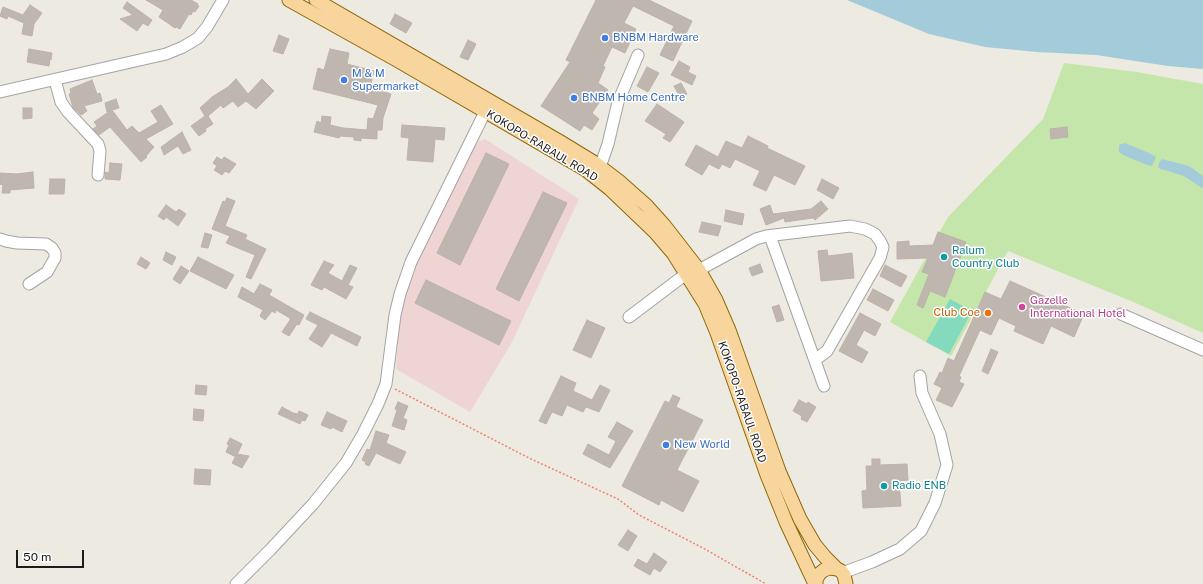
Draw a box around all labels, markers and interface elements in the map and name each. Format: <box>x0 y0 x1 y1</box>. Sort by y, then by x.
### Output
place label: BNBM Hardware <box>613 31 699 45</box>
marker: BNBM Hardware <box>600 33 610 43</box>
place label: M & M Supermarket <box>352 67 419 93</box>
marker: M & M Supermarket <box>339 75 349 85</box>
place label: BNBM Home Centre <box>582 91 685 105</box>
marker: BNBM Home Centre <box>569 93 579 103</box>
street label: KOKOPO-RABAUL ROAD <box>484 107 600 185</box>
place label: Ralum Country Club <box>952 244 1019 270</box>
marker: Ralum Country Club <box>939 252 949 262</box>
place label: Gazelle International Hotel <box>1030 294 1126 320</box>
marker: Gazelle International Hotel <box>1017 302 1027 312</box>
place label: Club Coe <box>934 306 980 320</box>
marker: Club Coe <box>983 308 993 318</box>
street label: KOKOPO-RABAUL ROAD <box>715 340 769 464</box>
place label: New World <box>674 438 730 452</box>
marker: New World <box>661 440 671 450</box>
place label: Radio ENB <box>892 479 946 493</box>
marker: Radio ENB <box>879 481 889 491</box>
scale bar <box>18 542 86 568</box>
text: 50 m <box>23 550 51 564</box>

